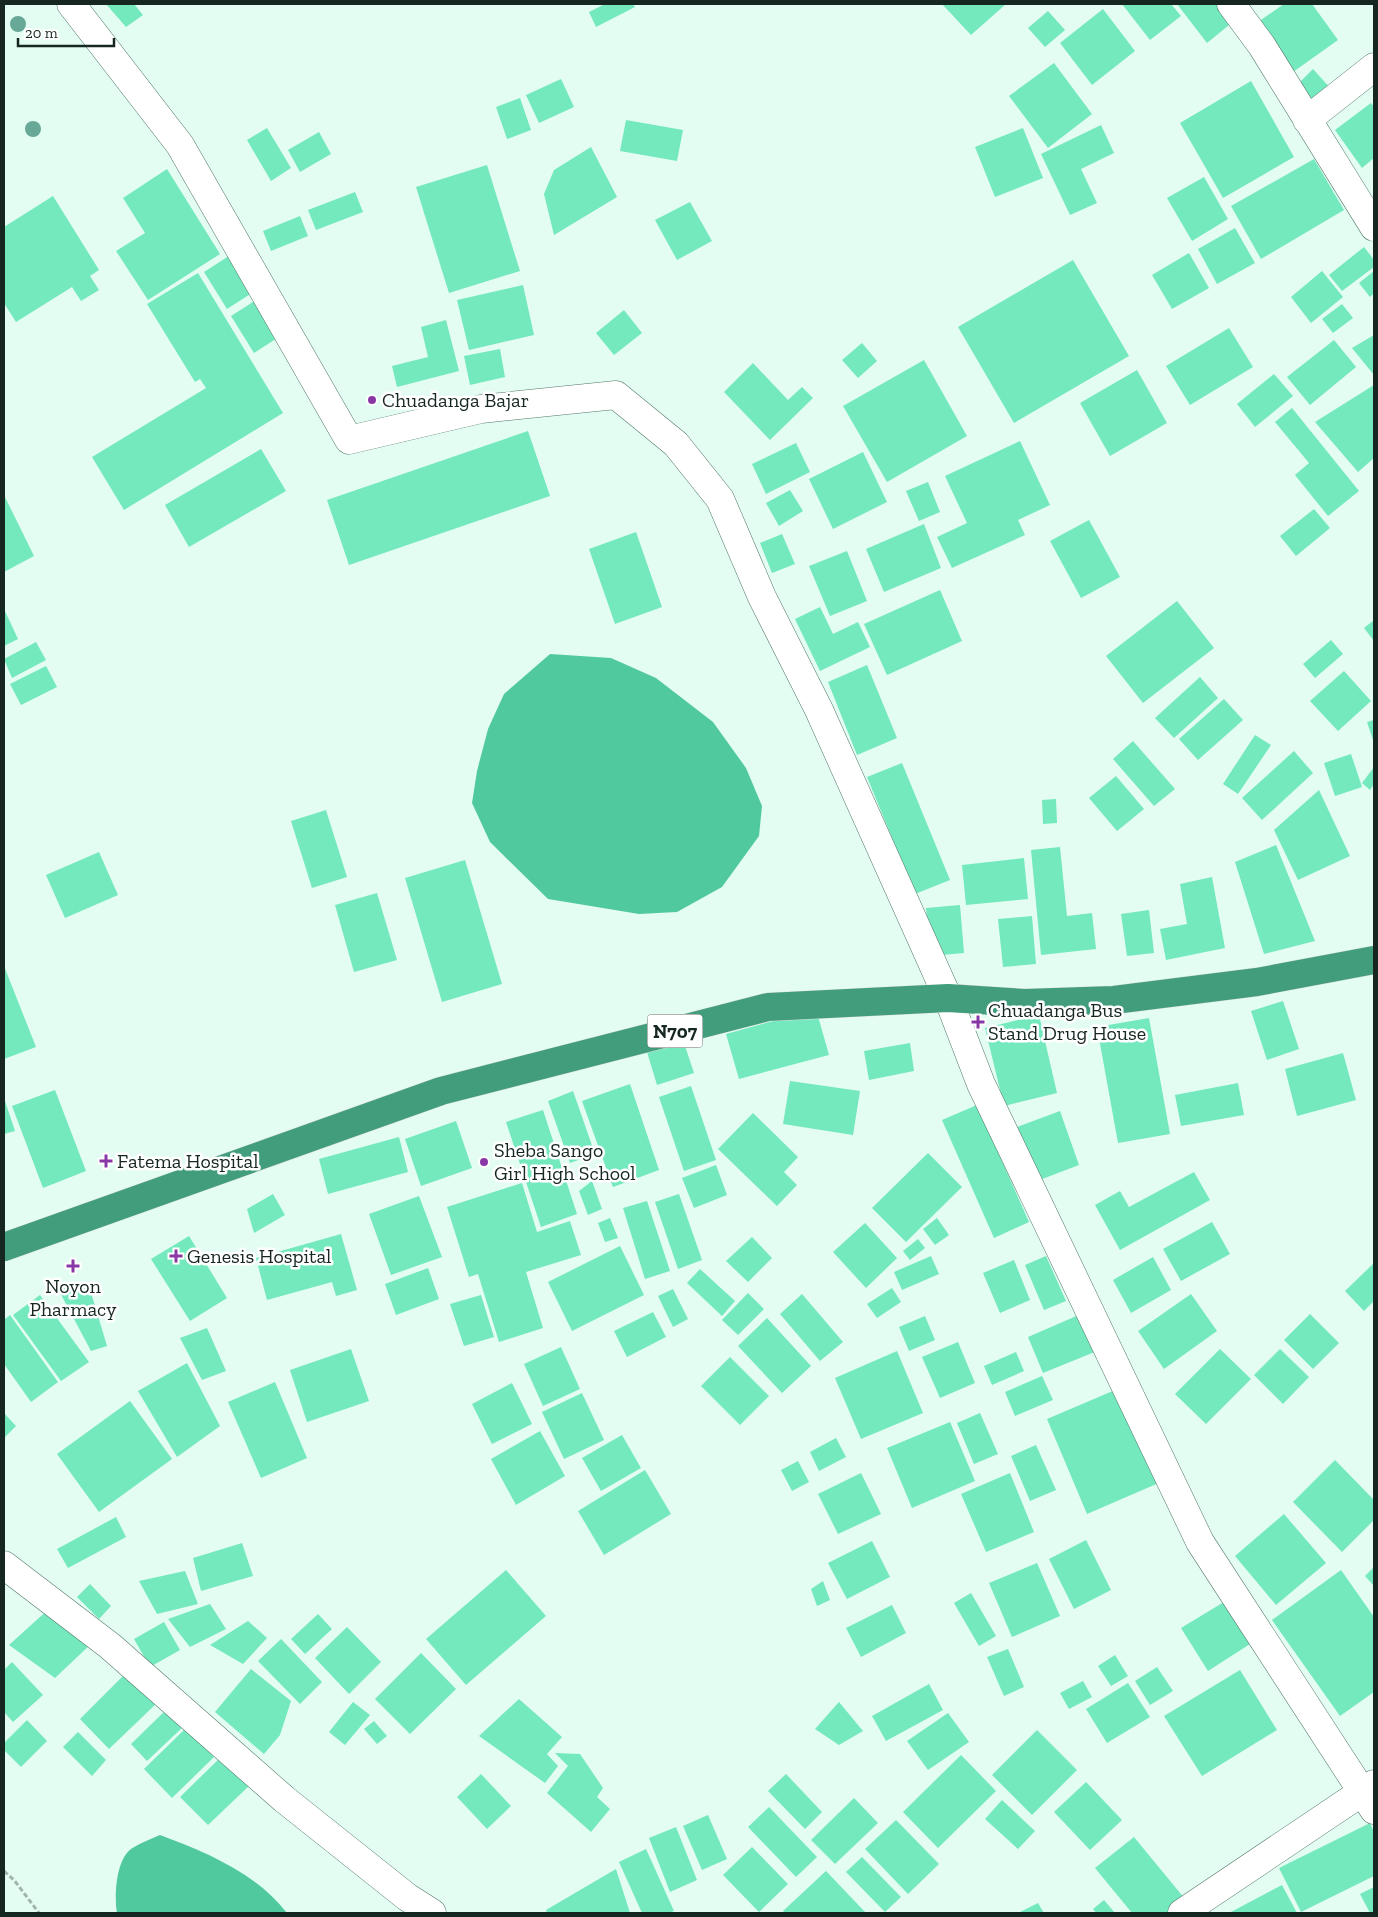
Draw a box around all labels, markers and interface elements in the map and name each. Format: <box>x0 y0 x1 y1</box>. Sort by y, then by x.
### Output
scale bar <box>18 15 114 47</box>
text: 20 m <box>25 24 58 42</box>
place label: Chuadanga Bajar <box>382 388 529 412</box>
marker: Chuadanga Bajar <box>366 394 378 406</box>
place label: Chuadanga Bus Stand Drug House <box>988 998 1146 1045</box>
road number: N707 <box>648 1014 702 1048</box>
marker: Chuadanga Bus Stand Drug House <box>972 1016 984 1028</box>
place label: Sheba Sango Girl High School <box>494 1138 636 1185</box>
place label: Fatema Hospital <box>117 1149 259 1173</box>
marker: Fatema Hospital <box>99 1154 113 1168</box>
marker: Sheba Sango Girl High School <box>478 1156 490 1168</box>
place label: Genesis Hospital <box>187 1244 331 1268</box>
marker: Genesis Hospital <box>169 1249 183 1263</box>
marker: Noyon Pharmacy <box>67 1260 79 1272</box>
place label: Noyon Pharmacy <box>29 1274 117 1321</box>

